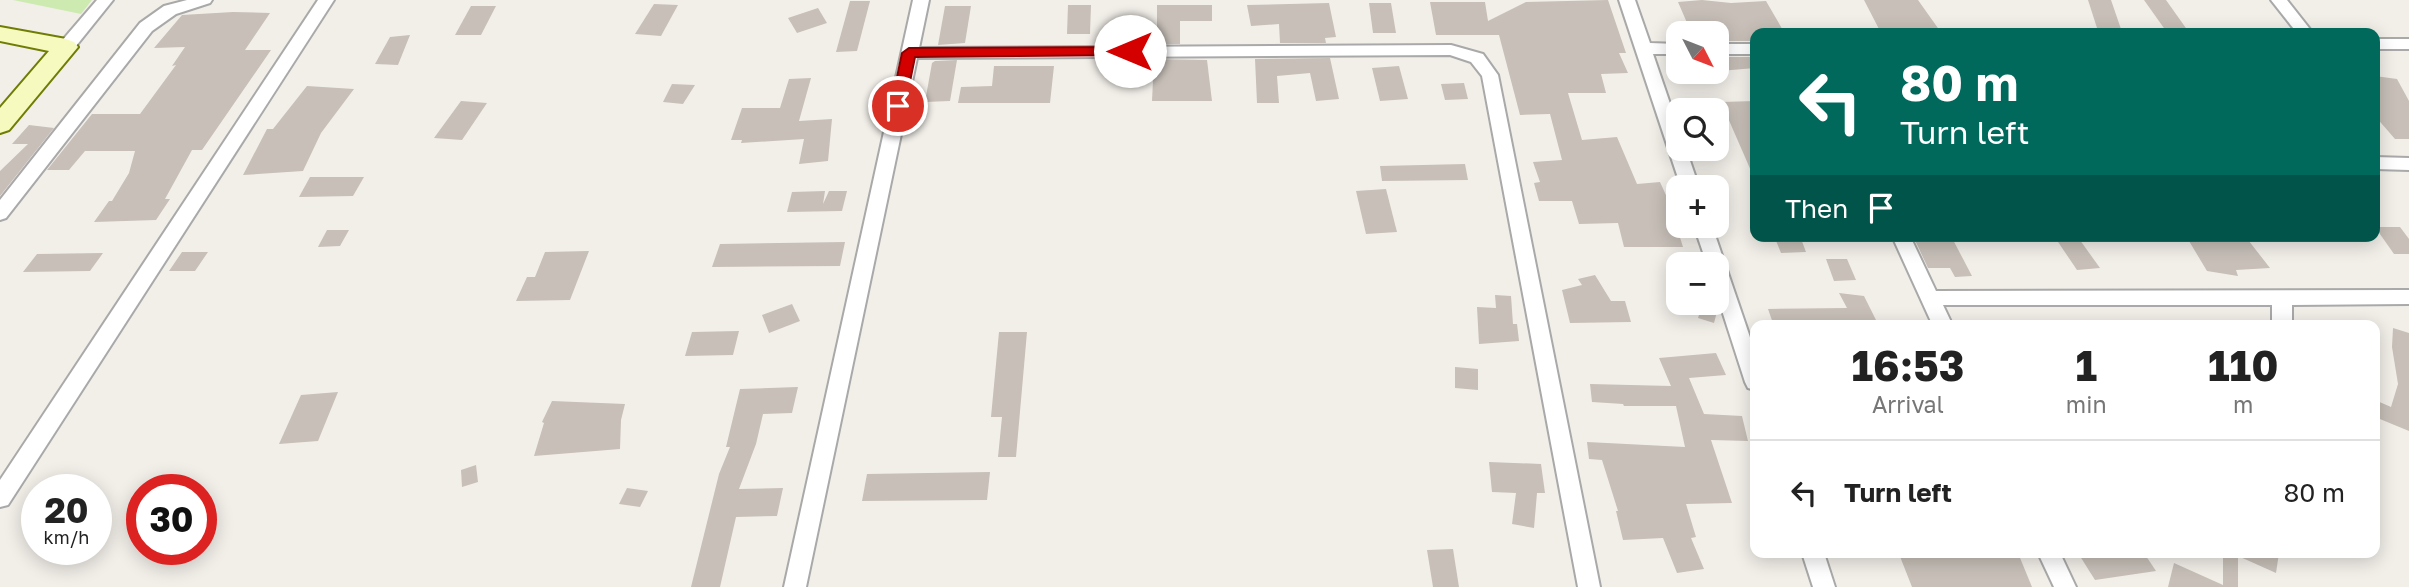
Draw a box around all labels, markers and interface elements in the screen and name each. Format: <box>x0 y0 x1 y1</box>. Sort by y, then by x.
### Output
position arrow <box>1093 14 1167 88</box>
north arrow <box>1666 21 1729 84</box>
map controls <box>1666 21 1729 315</box>
text: 80 m <box>1900 53 2018 112</box>
icon: left <box>1785 56 1876 147</box>
pin <box>868 76 928 136</box>
icon: arrive <box>879 87 917 125</box>
button: search <box>1666 98 1729 161</box>
text: Turn left <box>1900 113 2029 151</box>
button: + <box>1666 175 1729 238</box>
icon: arrive <box>1862 189 1900 227</box>
text: Then <box>1785 193 1848 224</box>
button: − <box>1666 252 1729 315</box>
text: 16:53 <box>1851 340 1964 390</box>
text: 1 <box>2075 340 2097 390</box>
text: 110 <box>2208 340 2279 390</box>
text: Arrival <box>1872 390 1944 418</box>
text: min <box>2066 390 2107 418</box>
text: m <box>2233 390 2253 418</box>
speed limit sign: 30 <box>126 474 217 565</box>
icon: left <box>1785 474 1823 512</box>
text: Turn left <box>1844 477 1952 508</box>
text: 80 m <box>2284 477 2345 508</box>
text: 20 <box>44 489 89 531</box>
text: km/h <box>44 526 89 548</box>

